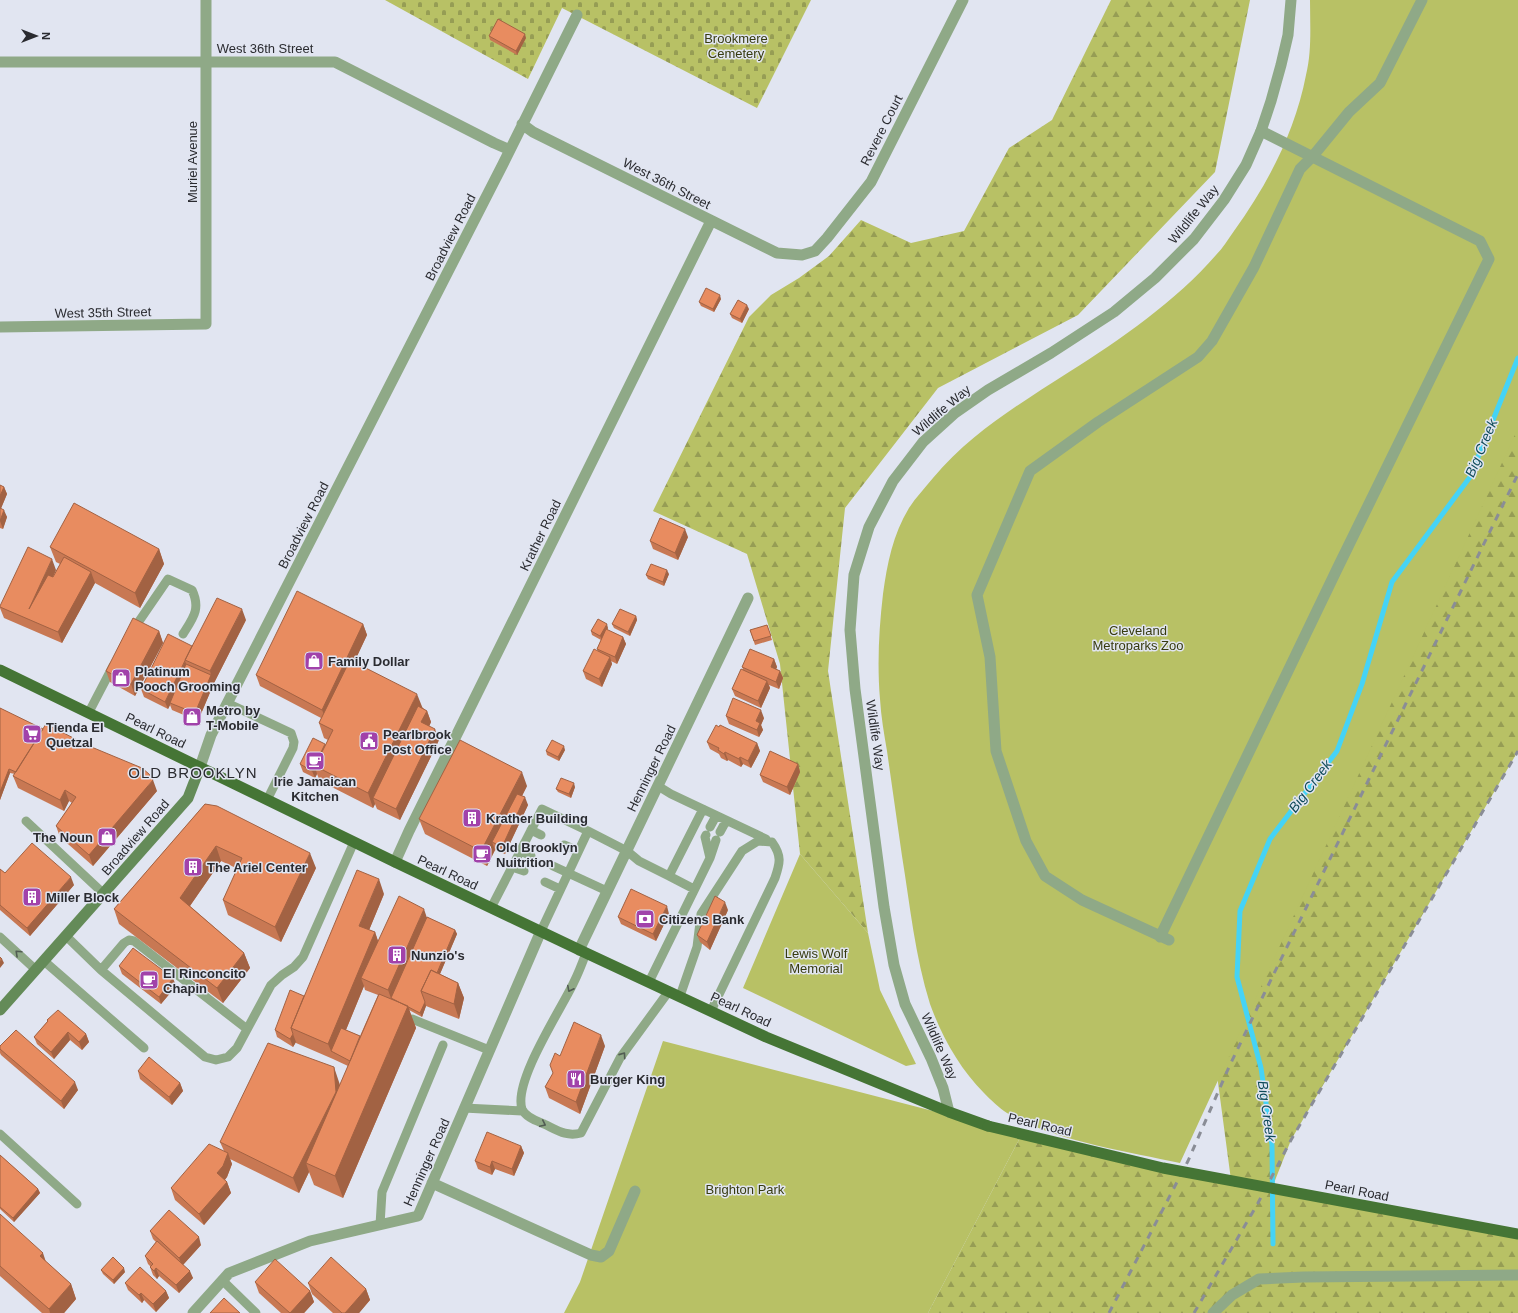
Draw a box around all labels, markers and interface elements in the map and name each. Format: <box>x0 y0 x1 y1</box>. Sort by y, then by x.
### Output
north arrow <box>16 16 56 56</box>
park label: Brookmere Cemetery <box>704 31 768 61</box>
text: N <box>40 32 52 40</box>
street label: West 36th Street <box>217 41 314 56</box>
street label: Revere Court <box>857 92 906 168</box>
street label: Muriel Avenue <box>185 121 200 203</box>
street label: West 36th Street <box>620 155 714 212</box>
street label: Wildlife Way <box>1165 182 1222 247</box>
street label: Broadview Road <box>422 191 479 283</box>
street label: West 35th Street <box>55 304 152 321</box>
street label: Wildlife Way <box>909 381 974 439</box>
water label: Big Creek <box>1462 416 1501 479</box>
street label: Broadview Road <box>275 479 332 571</box>
street label: Krather Road <box>517 497 564 573</box>
park label: Cleveland Metroparks Zoo <box>1092 623 1184 653</box>
shop icon: Family Dollar <box>303 650 325 672</box>
place label: Family Dollar <box>328 654 410 669</box>
place label: Platinum Pooch Grooming <box>135 664 241 694</box>
shop icon: Platinum Pooch Grooming <box>110 667 132 689</box>
street label: Wildlife Way <box>863 699 888 772</box>
place label: Metro by T-Mobile <box>206 703 261 733</box>
shop icon: Metro by T-Mobile <box>181 706 203 728</box>
street label: Pearl Road <box>123 709 188 751</box>
place label: Tienda El Quetzal <box>46 720 104 750</box>
street label: Henninger Road <box>624 722 679 814</box>
supermarket icon: Tienda El Quetzal <box>21 723 43 745</box>
place label: Pearlbrook Post Office <box>383 727 452 757</box>
public building icon: Pearlbrook Post Office <box>358 730 380 752</box>
cafe icon: Irie Jamaican Kitchen <box>304 750 326 772</box>
water label: Big Creek <box>1285 756 1335 815</box>
district label: OLD BROOKLYN <box>128 764 258 781</box>
place label: Irie Jamaican Kitchen <box>274 774 356 804</box>
street label: Broadview Road <box>98 796 172 878</box>
building icon: Krather Building <box>461 807 483 829</box>
place label: Krather Building <box>486 811 588 826</box>
shop icon: The Noun <box>96 826 118 848</box>
place label: The Noun <box>33 830 93 845</box>
place label: Old Brooklyn Nuitrition <box>496 840 578 870</box>
cafe icon: Old Brooklyn Nuitrition <box>471 843 493 865</box>
street label: Pearl Road <box>415 852 480 893</box>
building icon: The Ariel Center <box>182 856 204 878</box>
place label: The Ariel Center <box>207 860 307 875</box>
building icon: Miller Block <box>21 886 43 908</box>
place label: Miller Block <box>46 890 120 905</box>
bank icon: Citizens Bank <box>634 908 656 930</box>
place label: Citizens Bank <box>659 912 745 927</box>
building icon: Nunzio's <box>386 944 408 966</box>
park label: Lewis Wolf Memorial <box>785 946 848 976</box>
place label: Nunzio's <box>411 948 465 963</box>
one-way arrow <box>15 950 23 958</box>
place label: El Rinconcito Chapin <box>163 966 246 996</box>
cafe icon: El Rinconcito Chapin <box>138 969 160 991</box>
one-way arrow <box>567 985 575 992</box>
street label: Pearl Road <box>708 989 773 1030</box>
street label: Wildlife Way <box>918 1011 961 1082</box>
one-way arrow <box>618 1052 625 1059</box>
restaurant icon: Burger King <box>565 1068 587 1090</box>
place label: Burger King <box>590 1072 665 1087</box>
water label: Big Creek <box>1255 1079 1279 1144</box>
street label: Pearl Road <box>1007 1110 1073 1139</box>
street label: Henninger Road <box>400 1116 453 1209</box>
one-way arrow <box>539 1119 546 1127</box>
street label: Pearl Road <box>1324 1177 1390 1204</box>
park label: Brighton Park <box>706 1182 785 1197</box>

